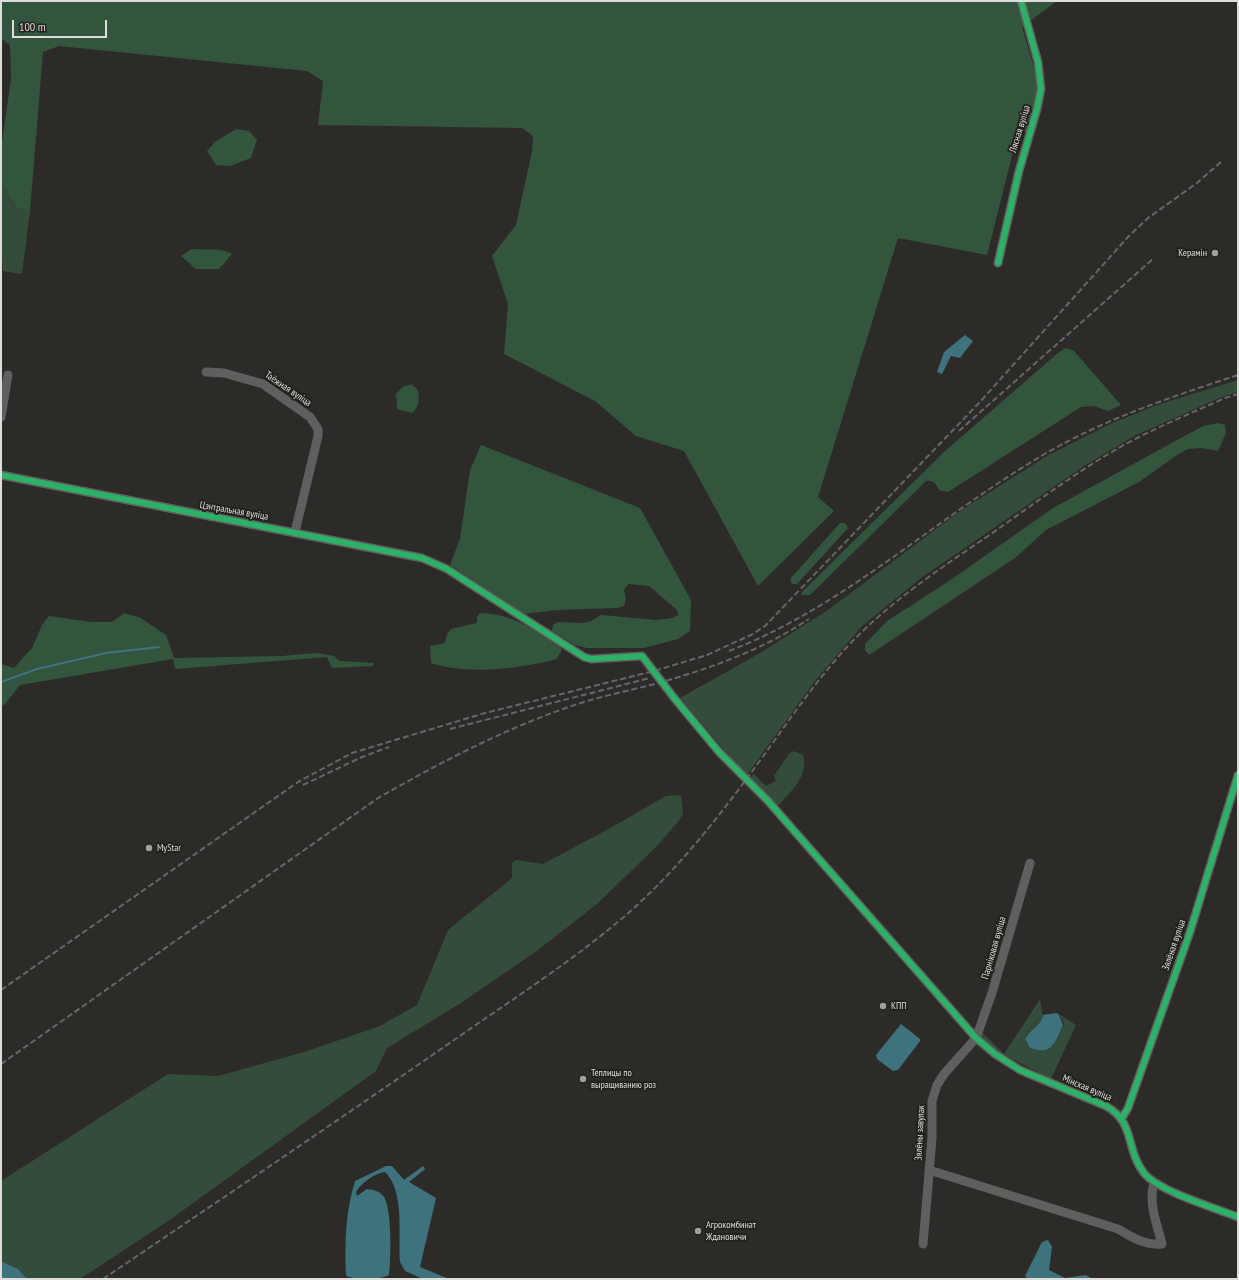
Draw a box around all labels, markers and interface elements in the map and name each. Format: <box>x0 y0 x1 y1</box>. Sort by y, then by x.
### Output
scale bar <box>14 12 109 38</box>
text: 100 m <box>19 19 46 34</box>
street label: Лясная вуліца <box>1007 104 1033 154</box>
place label: Керамін <box>1178 247 1207 259</box>
marker: Керамін <box>1210 248 1220 258</box>
street label: Таёжная вуліца <box>262 369 314 409</box>
street label: Цэнтральная вуліца <box>199 499 269 523</box>
place label: MyStar <box>157 842 181 854</box>
marker: MyStar <box>144 843 154 853</box>
street label: Парніковая вуліца <box>979 915 1009 981</box>
street label: Зялёная вуліца <box>1160 918 1188 972</box>
place label: КПП <box>891 1000 906 1012</box>
marker: КПП <box>878 1001 888 1011</box>
place label: Теплицы по выращиванию роз <box>591 1067 656 1090</box>
street label: Мінская вуліца <box>1060 1072 1114 1104</box>
marker: Теплицы по выращиванию роз <box>578 1074 588 1084</box>
street label: Зялёны завулак <box>913 1105 927 1161</box>
place label: Агрокомбинат Ждановичи <box>706 1219 756 1242</box>
marker: Агрокомбинат Ждановичи <box>693 1226 703 1236</box>

